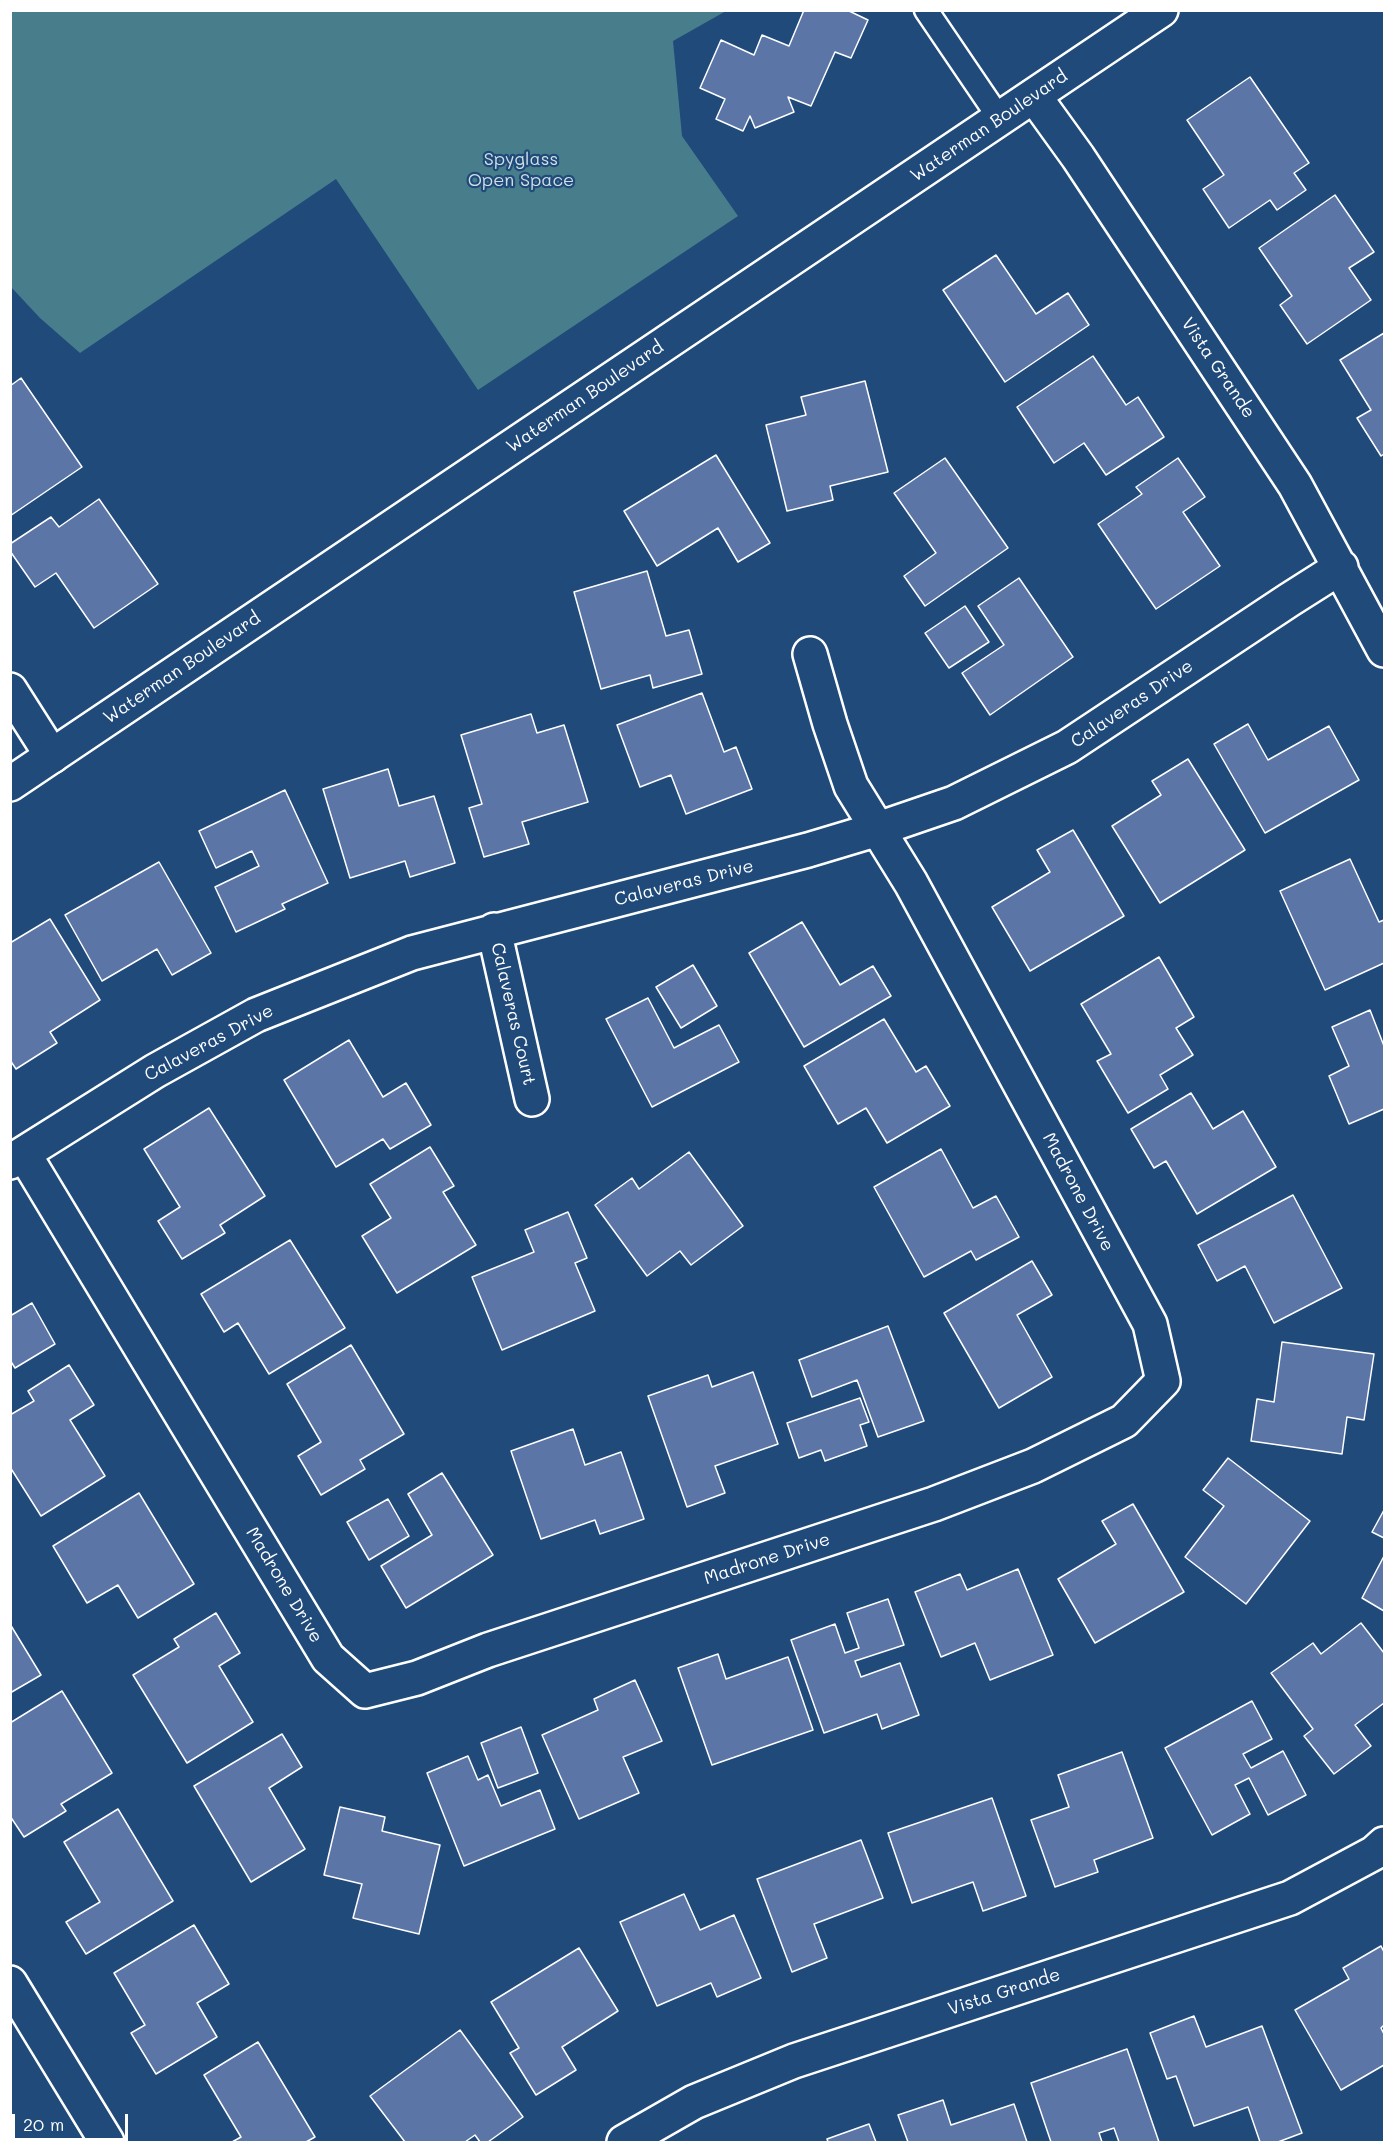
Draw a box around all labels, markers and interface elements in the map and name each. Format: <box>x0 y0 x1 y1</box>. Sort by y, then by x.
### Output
street label: Waterman Boulevard <box>906 65 1072 187</box>
park label: Spyglass Open Space <box>468 148 574 190</box>
street label: Vista Grande <box>1176 314 1260 422</box>
street label: Waterman Boulevard <box>502 336 668 458</box>
street label: Waterman Boulevard <box>99 607 265 729</box>
street label: Calaveras Drive <box>1067 655 1197 753</box>
street label: Calaveras Drive <box>612 855 756 911</box>
street label: Calaveras Court <box>486 941 540 1087</box>
street label: Calaveras Drive <box>141 1000 277 1086</box>
street label: Madrone Drive <box>1038 1129 1118 1255</box>
street label: Madrone Drive <box>241 1523 327 1647</box>
street label: Madrone Drive <box>701 1528 833 1590</box>
street label: Vista Grande <box>945 1964 1063 2020</box>
scale bar <box>15 2102 130 2140</box>
text: 20 m <box>23 2112 64 2136</box>

